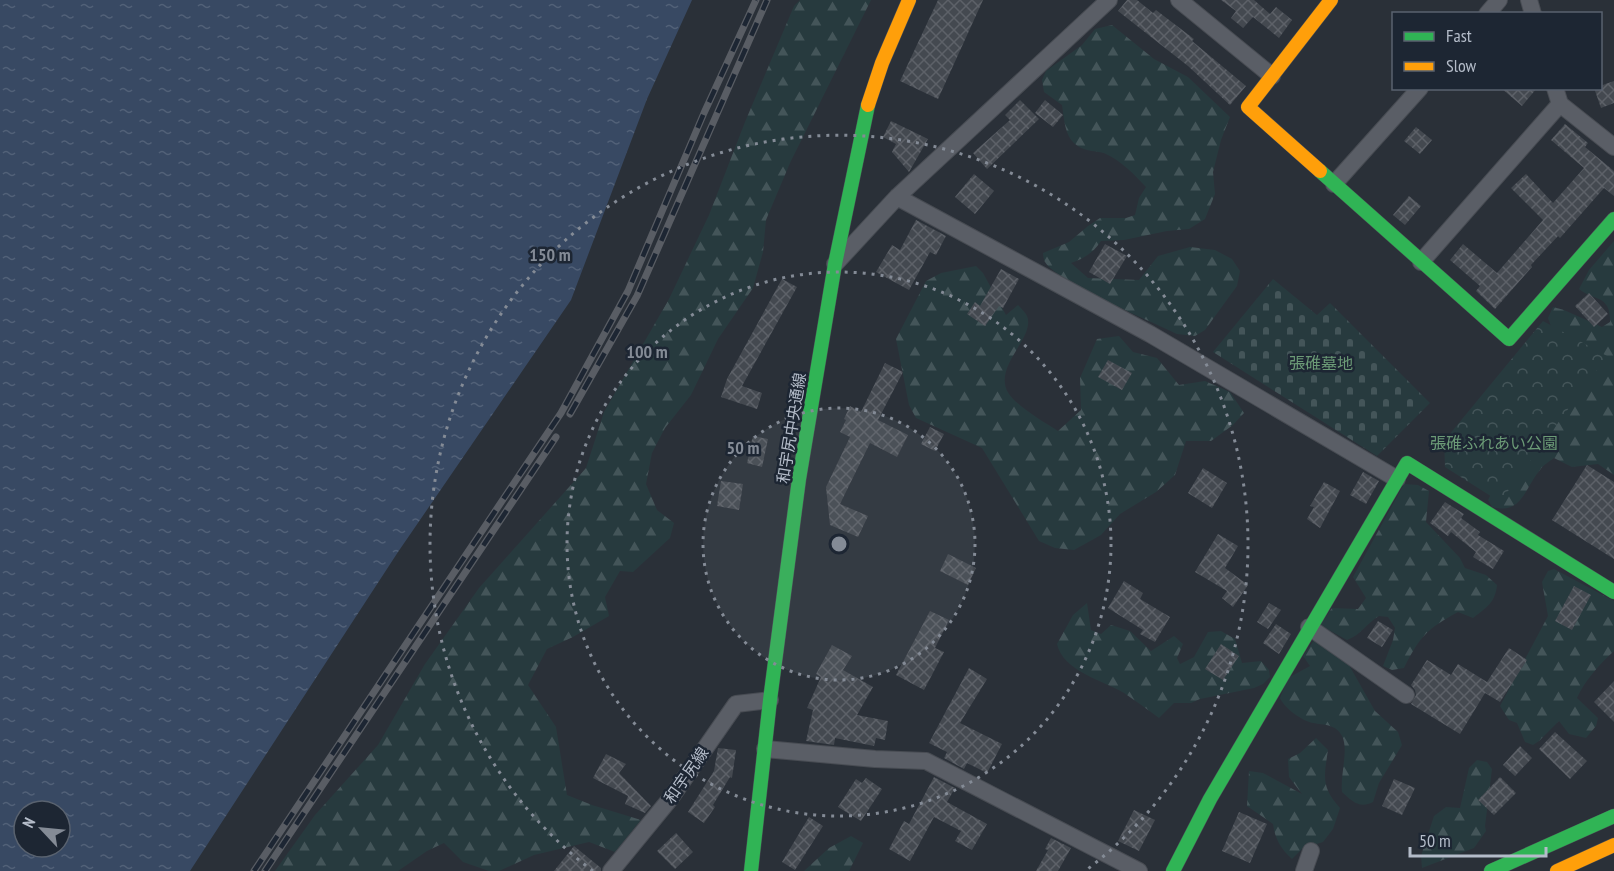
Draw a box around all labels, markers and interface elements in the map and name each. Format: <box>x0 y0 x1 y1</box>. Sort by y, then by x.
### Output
legend <box>1392 12 1602 90</box>
text: Fast <box>1446 24 1472 47</box>
text: Slow <box>1446 54 1477 77</box>
text: 150 m <box>529 243 571 266</box>
text: 100 m <box>626 340 668 363</box>
park label: 張碓墓地 <box>1289 353 1353 373</box>
street label: 和宇尻中央通線 <box>772 371 810 485</box>
park label: 張碓ふれあい公園 <box>1430 433 1558 453</box>
text: 50 m <box>727 436 759 459</box>
centre of rings <box>829 534 849 554</box>
street label: 和宇尻線 <box>659 743 713 807</box>
north arrow <box>12 799 72 859</box>
text: N <box>18 814 39 831</box>
scale bar <box>1410 820 1546 858</box>
text: 50 m <box>1419 829 1451 852</box>

